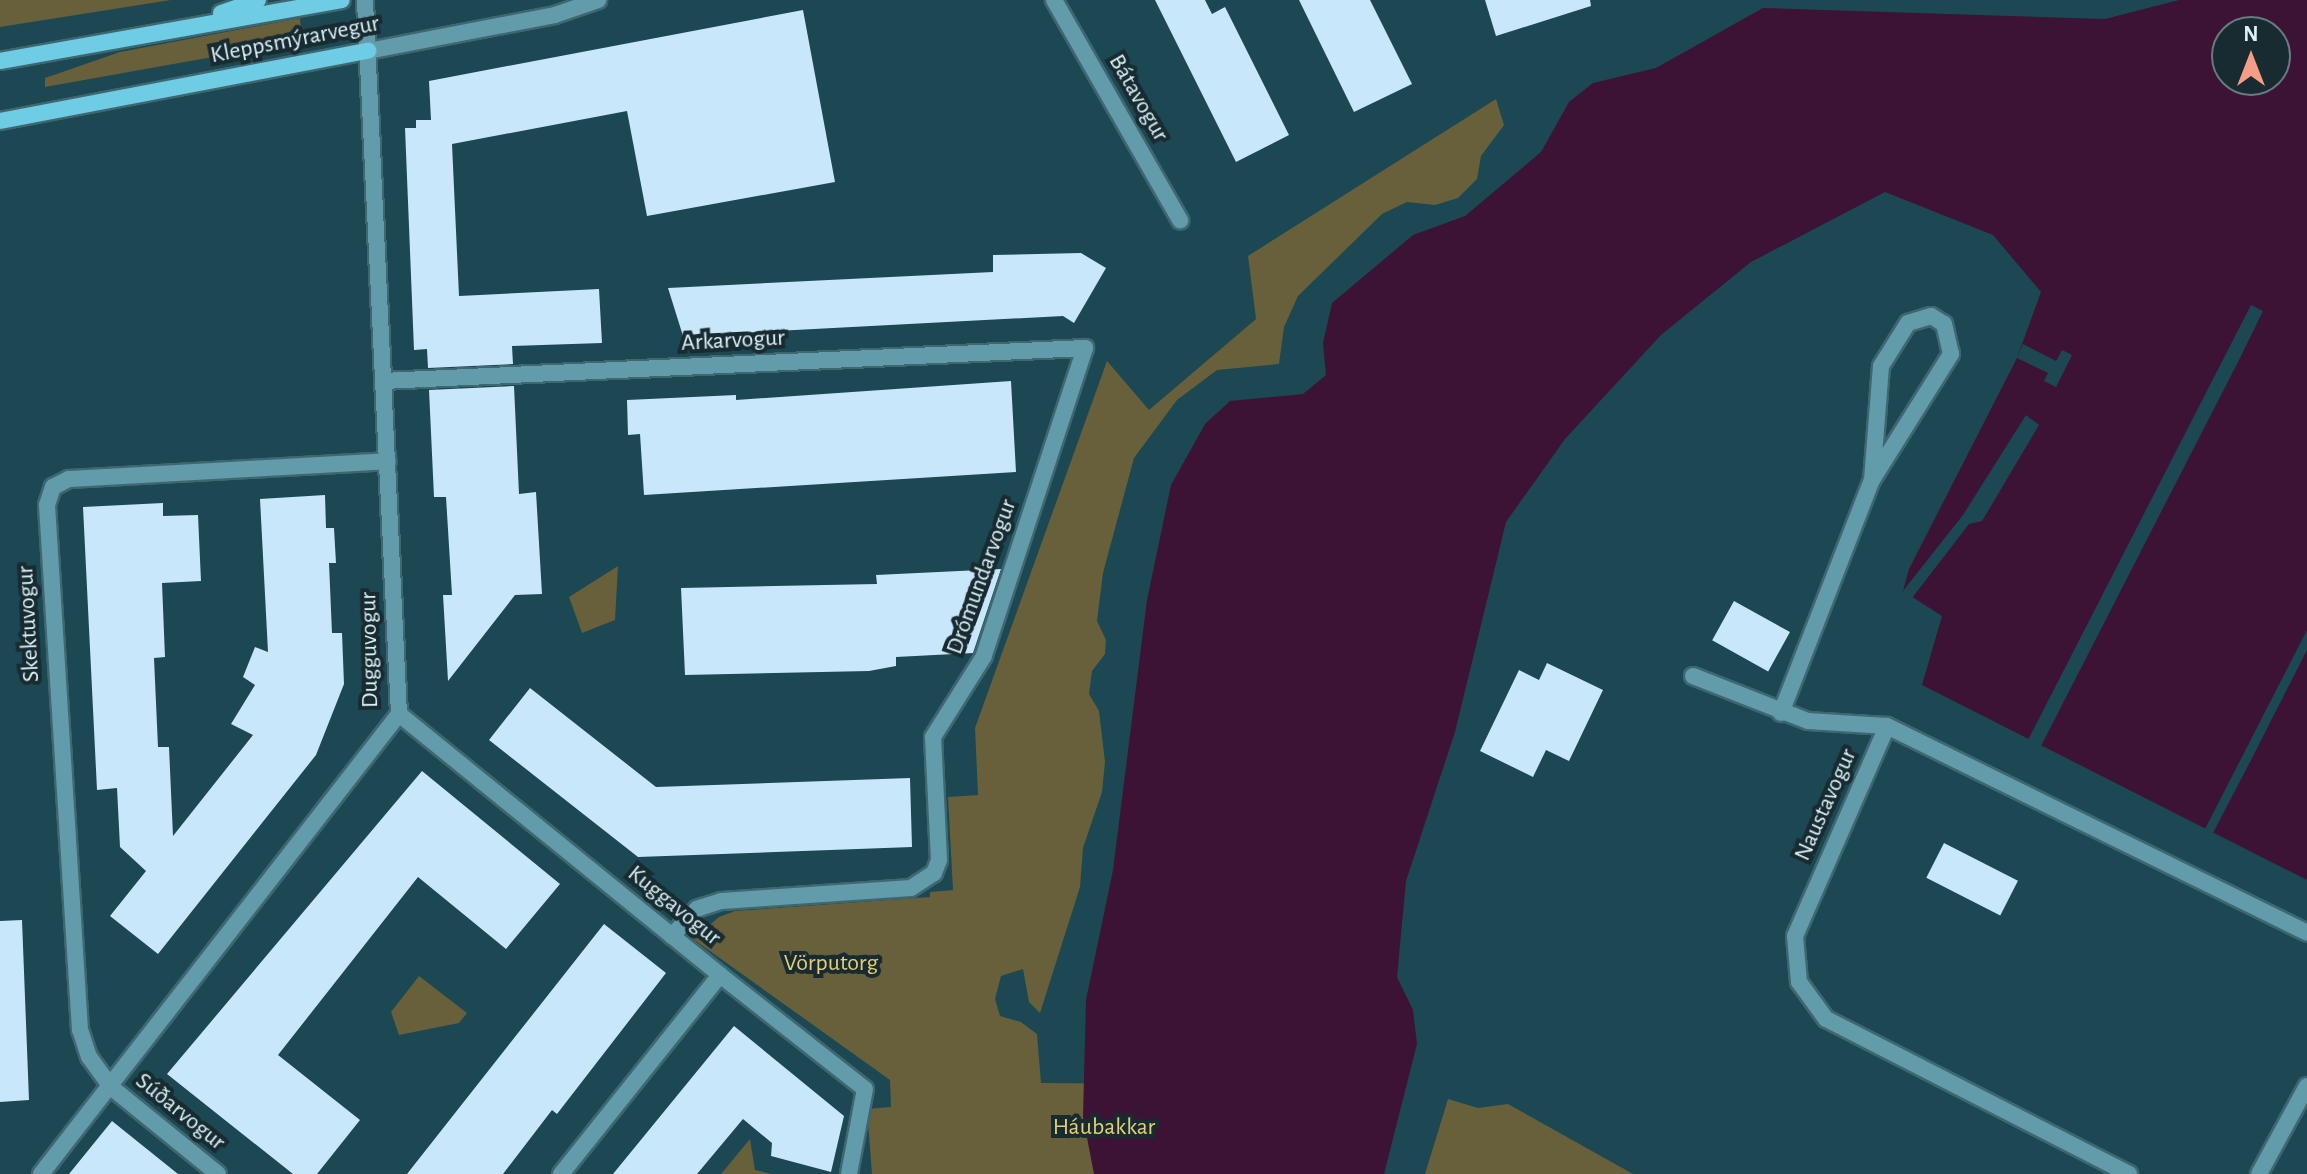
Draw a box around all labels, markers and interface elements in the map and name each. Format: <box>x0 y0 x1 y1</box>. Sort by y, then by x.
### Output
street label: Kleppsmýrarvegur <box>208 10 382 70</box>
north arrow <box>2211 16 2291 96</box>
text: N <box>2243 23 2259 45</box>
street label: Bátavogur <box>1102 49 1174 147</box>
street label: Arkarvogur <box>680 324 786 358</box>
street label: Drómundarvogur <box>941 496 1023 658</box>
street label: Skektuvogur <box>12 565 46 683</box>
street label: Dugguvogur <box>355 592 385 708</box>
street label: Naustavogur <box>1789 745 1863 865</box>
street label: Kuggavogur <box>621 860 727 952</box>
park label: Vörputorg <box>784 950 878 978</box>
street label: Súðarvogur <box>129 1067 231 1157</box>
park label: Háubakkar <box>1053 1114 1155 1142</box>

